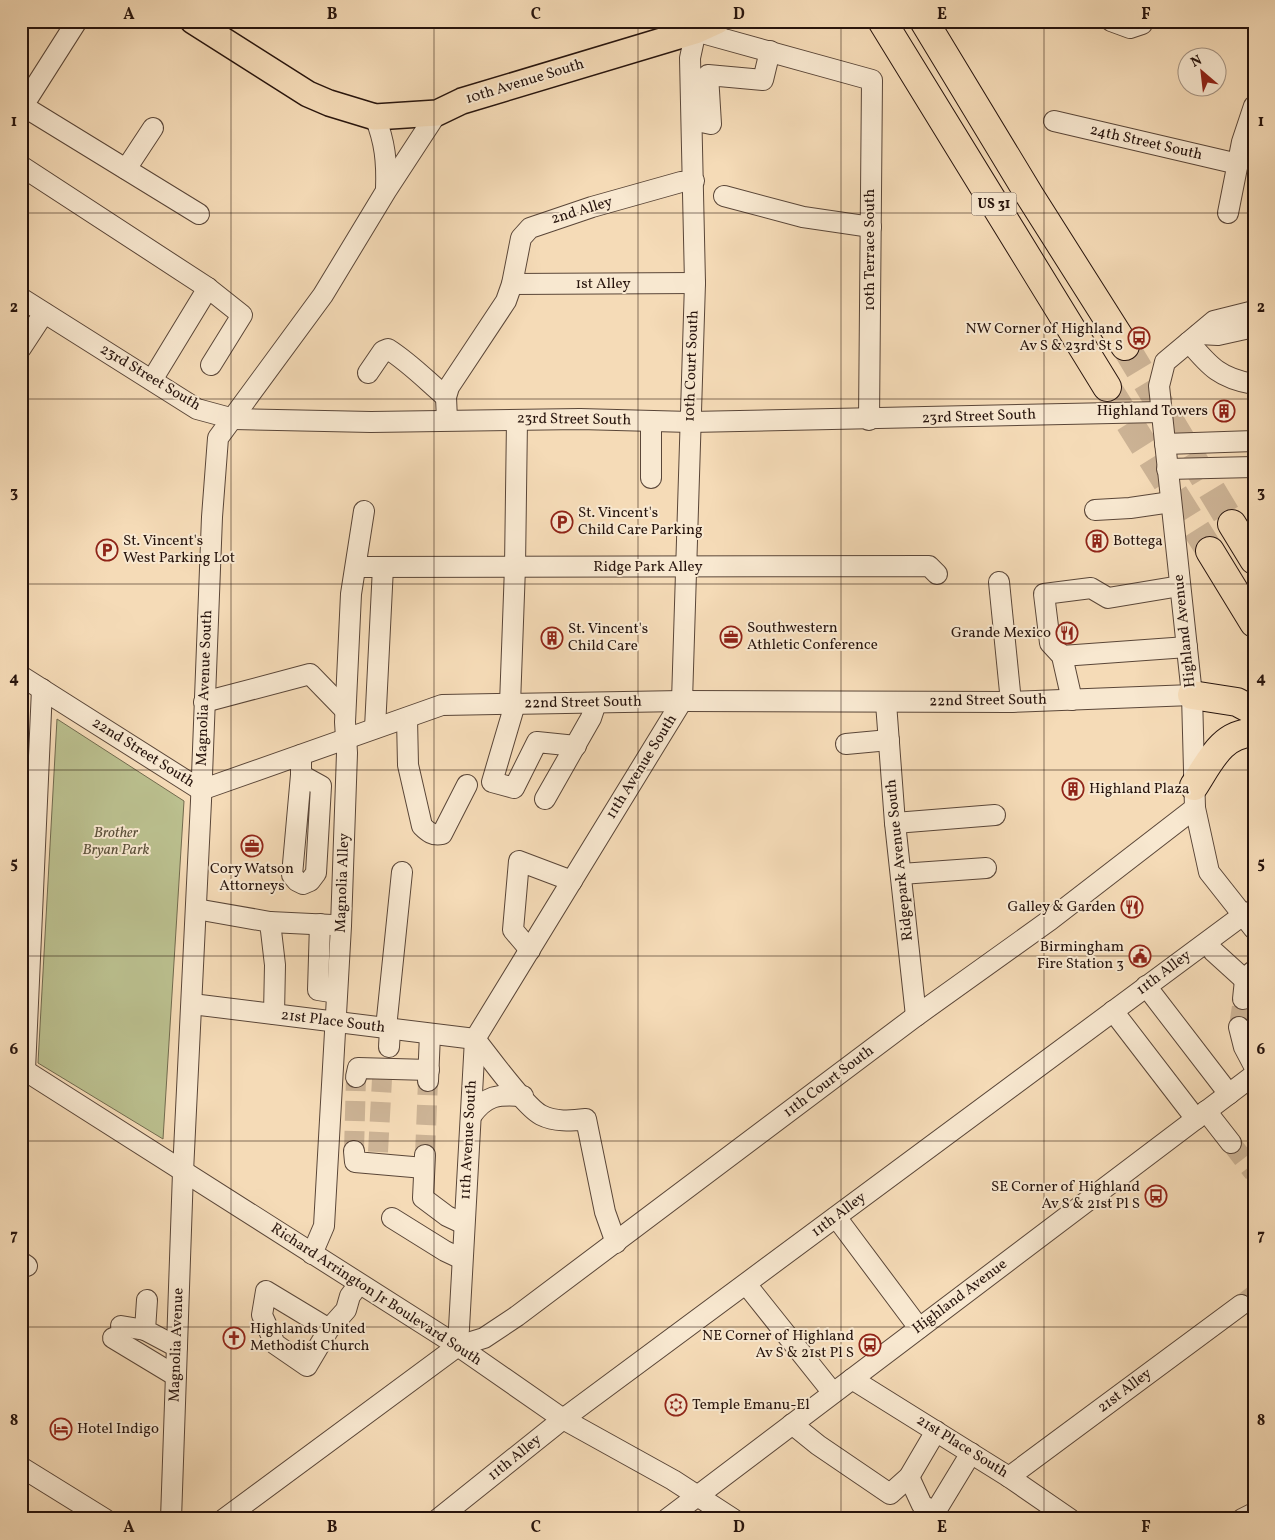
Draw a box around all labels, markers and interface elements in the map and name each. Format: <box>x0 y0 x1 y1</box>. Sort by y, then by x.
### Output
text: A <box>123 4 135 26</box>
text: B <box>327 4 338 26</box>
text: C <box>531 4 541 26</box>
text: D <box>733 4 745 26</box>
text: E <box>937 4 947 26</box>
text: F <box>1141 4 1151 26</box>
north arrow <box>1178 48 1228 98</box>
text: N <box>1188 51 1206 73</box>
street label: 10th Avenue South <box>463 54 587 110</box>
text: 1 <box>11 111 17 133</box>
text: 1 <box>1258 111 1264 133</box>
street label: 24th Street South <box>1088 120 1204 166</box>
street label: 10th Terrace South <box>860 189 881 311</box>
street label: 2nd Alley <box>549 192 615 230</box>
road number: US 31 <box>972 192 1016 215</box>
street label: 1st Alley <box>575 274 631 295</box>
text: 2 <box>10 297 18 319</box>
text: 2 <box>1257 297 1265 319</box>
street label: 10th Court South <box>680 310 704 422</box>
place label: NW Corner of Highland Av S & 23rd St S <box>965 319 1123 357</box>
bus stop icon: NW Corner of Highland Av S & 23rd St S <box>1127 326 1151 350</box>
street label: 23rd Street South <box>96 340 204 416</box>
building icon: Highland Towers <box>1212 399 1236 423</box>
place label: Highland Towers <box>1097 401 1208 422</box>
street label: 23rd Street South <box>922 405 1037 429</box>
street label: 23rd Street South <box>517 409 631 431</box>
text: 3 <box>10 482 18 504</box>
text: 3 <box>1257 482 1265 504</box>
place label: St. Vincent's Child Care Parking <box>578 503 703 541</box>
parking icon: St. Vincent's Child Care Parking <box>550 510 574 534</box>
building icon: Bottega <box>1085 529 1109 553</box>
place label: St. Vincent's West Parking Lot <box>123 531 235 569</box>
place label: Bottega <box>1113 531 1163 552</box>
parking icon: St. Vincent's West Parking Lot <box>95 538 119 562</box>
street label: Ridge Park Alley <box>593 557 703 578</box>
street label: Highland Avenue <box>1169 573 1201 689</box>
street label: Magnolia Avenue South <box>192 609 218 766</box>
place label: Southwestern Athletic Conference <box>747 618 878 656</box>
place label: St. Vincent's Child Care <box>568 619 648 657</box>
restaurant icon: Grande Mexico <box>1055 621 1079 645</box>
place label: Grande Mexico <box>951 623 1051 644</box>
office icon: Southwestern Athletic Conference <box>719 625 743 649</box>
building icon: St. Vincent's Child Care <box>540 626 564 650</box>
text: 4 <box>9 668 19 690</box>
text: 4 <box>1256 668 1266 690</box>
street label: 22nd Street South <box>929 689 1047 713</box>
street label: 22nd Street South <box>524 691 642 715</box>
street label: 11th Avenue South <box>601 711 683 823</box>
street label: 22nd Street South <box>87 713 199 793</box>
building icon: Highland Plaza <box>1061 777 1085 801</box>
street label: Ridgepark Avenue South <box>881 778 919 942</box>
place label: Highland Plaza <box>1089 779 1189 800</box>
park label: Brother Bryan Park <box>82 823 150 861</box>
street label: Magnolia Alley <box>331 833 355 933</box>
office icon: Cory Watson Attorneys <box>240 834 264 858</box>
text: 5 <box>10 853 18 875</box>
text: 5 <box>1257 853 1265 875</box>
place label: Cory Watson Attorneys <box>210 859 294 897</box>
restaurant icon: Galley & Garden <box>1120 895 1144 919</box>
place label: Galley & Garden <box>1008 897 1116 918</box>
place label: Birmingham Fire Station 3 <box>1037 937 1124 975</box>
public building icon: Birmingham Fire Station 3 <box>1128 944 1152 968</box>
street label: 11th Alley <box>1132 946 1196 1000</box>
street label: 21st Place South <box>280 1005 386 1039</box>
text: 6 <box>10 1039 19 1061</box>
text: 6 <box>1257 1039 1266 1061</box>
street label: 11th Court South <box>779 1041 879 1123</box>
street label: 11th Avenue South <box>455 1080 483 1200</box>
place label: SE Corner of Highland Av S & 21st Pl S <box>991 1177 1140 1215</box>
bus stop icon: SE Corner of Highland Av S & 21st Pl S <box>1144 1184 1168 1208</box>
street label: 11th Alley <box>807 1188 871 1242</box>
street label: Richard Arrington Jr Boulevard South <box>266 1219 486 1371</box>
text: 7 <box>10 1225 18 1247</box>
text: 7 <box>1257 1225 1265 1247</box>
street label: Highland Avenue <box>908 1254 1012 1340</box>
street label: Magnolia Avenue <box>165 1287 189 1403</box>
place label: Highlands United Methodist Church <box>250 1319 369 1357</box>
church icon: Highlands United Methodist Church <box>222 1326 246 1350</box>
place label: NE Corner of Highland Av S & 21st Pl S <box>702 1326 854 1364</box>
bus stop icon: NE Corner of Highland Av S & 21st Pl S <box>858 1333 882 1357</box>
street label: 21st Alley <box>1093 1364 1157 1418</box>
synagogue icon: Temple Emanu-El <box>664 1393 688 1417</box>
place label: Temple Emanu-El <box>692 1395 810 1416</box>
text: 8 <box>10 1410 18 1432</box>
street label: 21st Place South <box>912 1410 1012 1484</box>
text: 8 <box>1257 1410 1265 1432</box>
hotel icon: Hotel Indigo <box>49 1417 73 1441</box>
place label: Hotel Indigo <box>77 1419 159 1440</box>
street label: 11th Alley <box>484 1430 546 1486</box>
text: A <box>123 1517 135 1539</box>
text: B <box>327 1517 338 1539</box>
text: C <box>531 1517 541 1539</box>
text: D <box>733 1517 745 1539</box>
text: E <box>937 1517 947 1539</box>
text: F <box>1141 1517 1151 1539</box>

